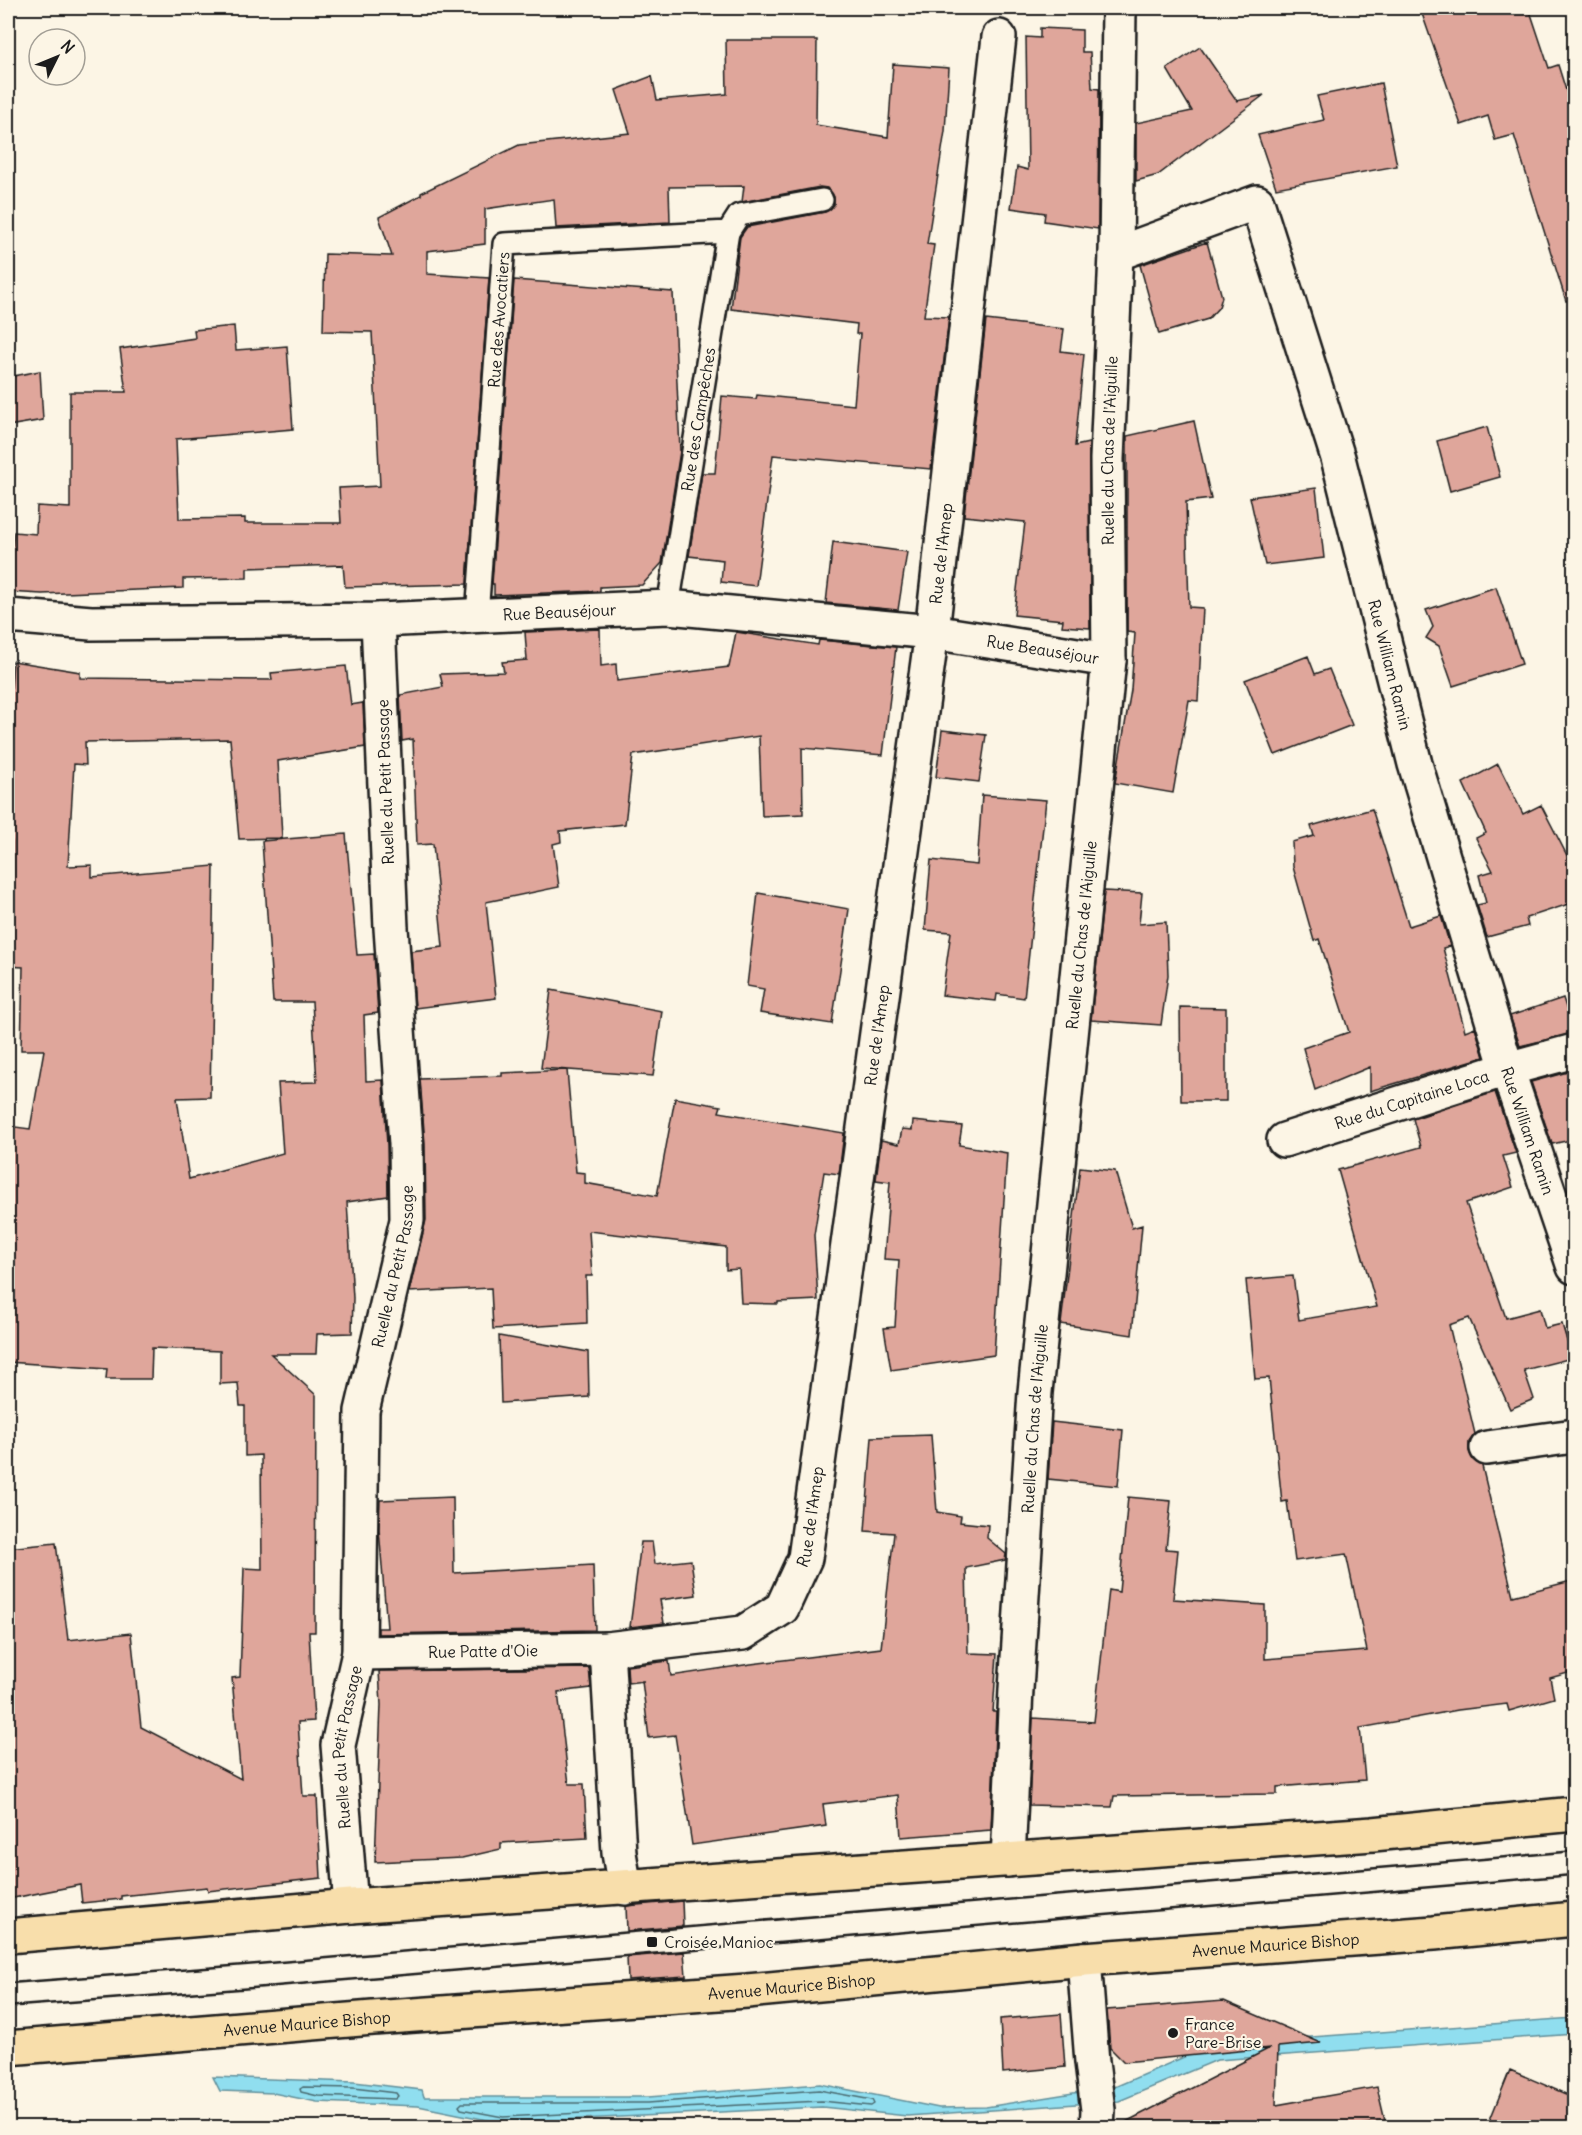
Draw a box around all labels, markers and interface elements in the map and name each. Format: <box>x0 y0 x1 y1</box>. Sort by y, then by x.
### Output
north arrow <box>27 27 87 87</box>
text: N <box>57 36 79 58</box>
street label: Rue des Avocatiers <box>484 251 513 389</box>
street label: Rue des Campêches <box>677 346 719 493</box>
street label: Ruelle du Chas de l'Aiguille <box>1097 355 1122 545</box>
street label: Rue de l'Amep <box>925 502 956 605</box>
street label: Rue William Ramin <box>1364 597 1416 732</box>
street label: Rue Beauséjour <box>502 599 617 624</box>
street label: Rue Beauséjour <box>985 631 1101 668</box>
street label: Ruelle du Petit Passage <box>372 699 398 865</box>
street label: Ruelle du Chas de l'Aiguille <box>1062 840 1101 1030</box>
street label: Rue de l'Amep <box>860 983 894 1087</box>
street label: Rue William Ramin <box>1497 1064 1559 1197</box>
street label: Rue du Capitaine Loca <box>1332 1065 1492 1133</box>
street label: Ruelle du Petit Passage <box>367 1185 417 1350</box>
street label: Ruelle du Chas de l'Aiguille <box>1017 1323 1052 1514</box>
street label: Rue de l'Amep <box>792 1465 827 1571</box>
street label: Rue Patte d'Oie <box>428 1640 538 1662</box>
street label: Ruelle du Petit Passage <box>328 1664 366 1830</box>
street label: Avenue Maurice Bishop <box>1191 1929 1360 1961</box>
place label: Croisée Manioc <box>664 1932 774 1952</box>
marker: Croisée Manioc <box>645 1935 659 1949</box>
street label: Avenue Maurice Bishop <box>707 1969 876 2004</box>
street label: Avenue Maurice Bishop <box>223 2007 391 2040</box>
place label: France Pare-Brise <box>1185 2014 1261 2052</box>
marker: France Pare-Brise <box>1166 2026 1180 2040</box>

